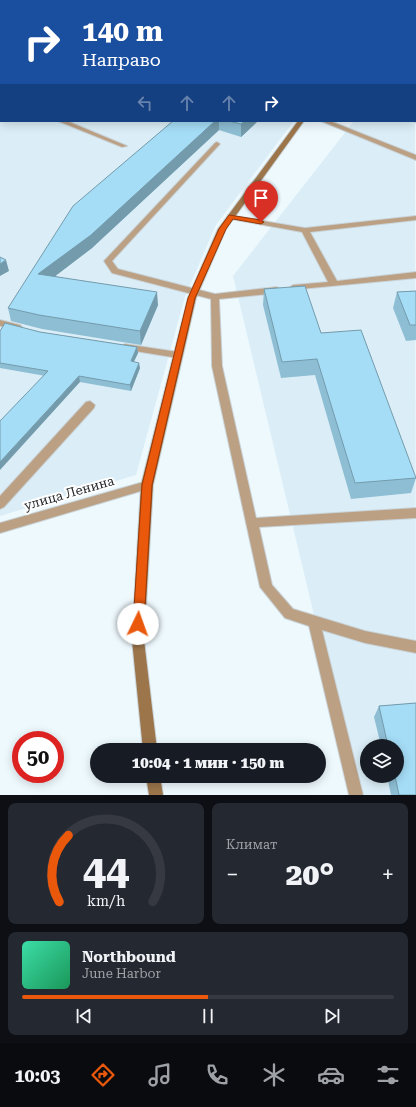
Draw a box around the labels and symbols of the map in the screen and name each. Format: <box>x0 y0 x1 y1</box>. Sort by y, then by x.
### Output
pin <box>244 181 278 222</box>
street label: улица Ленина <box>22 473 116 513</box>
position arrow <box>117 603 159 645</box>
speed limit sign: 50 <box>12 731 64 783</box>

